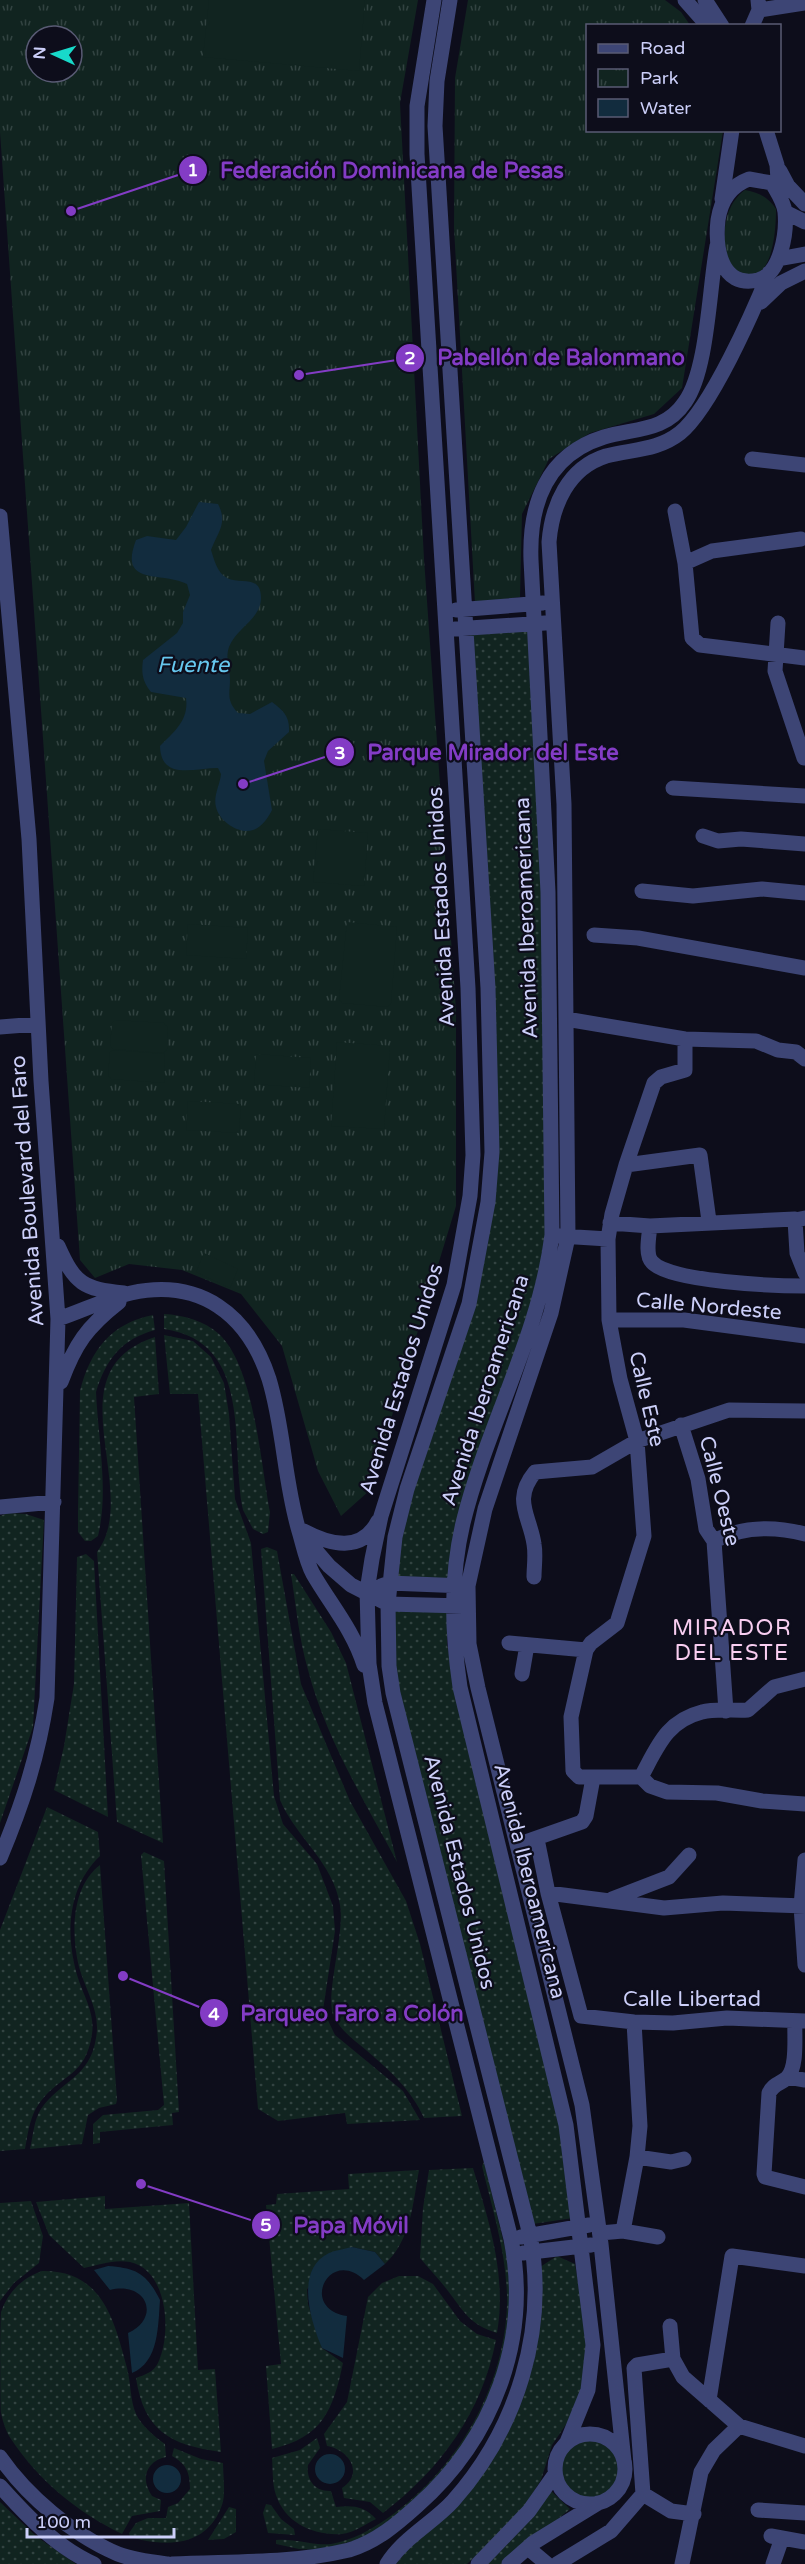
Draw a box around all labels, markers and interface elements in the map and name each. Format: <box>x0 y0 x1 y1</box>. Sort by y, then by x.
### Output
north arrow <box>24 24 84 84</box>
legend <box>586 24 781 132</box>
text: Road <box>640 37 685 59</box>
text: N <box>30 46 50 60</box>
text: Park <box>640 67 679 89</box>
text: Water <box>640 97 691 119</box>
callout: Federación Dominicana de Pesas <box>178 150 576 190</box>
text: Federación Dominicana de Pesas <box>220 158 564 184</box>
text: 1 <box>187 159 199 181</box>
callout: Pabellón de Balonmano <box>395 338 697 378</box>
text: Pabellón de Balonmano <box>437 345 685 371</box>
text: 2 <box>404 347 416 369</box>
water label: Fuente <box>157 652 231 678</box>
callout: Parque Mirador del Este <box>325 732 631 772</box>
text: Parque Mirador del Este <box>367 740 619 766</box>
text: 3 <box>334 742 346 764</box>
street label: Avenida Estados Unidos <box>423 786 460 1028</box>
street label: Avenida Iberoamericana <box>510 797 543 1039</box>
street label: Avenida Boulevard del Faro <box>6 1054 49 1327</box>
street label: Avenida Estados Unidos <box>354 1260 449 1498</box>
street label: Avenida Iberoamericana <box>436 1271 535 1509</box>
street label: Calle Nordeste <box>635 1288 783 1325</box>
street label: Calle Este <box>623 1349 670 1449</box>
street label: Calle Oeste <box>694 1434 745 1549</box>
district label: MIRADOR DEL ESTE <box>672 1615 792 1666</box>
street label: Avenida Estados Unidos <box>418 1752 501 1992</box>
street label: Avenida Iberoamericana <box>488 1761 571 2001</box>
street label: Calle Libertad <box>623 1987 761 2012</box>
callout: Parqueo Faro a Colón <box>199 1993 476 2033</box>
text: Parqueo Faro a Colón <box>240 2001 464 2027</box>
text: 4 <box>208 2003 220 2025</box>
callout: Papa Móvil <box>251 2205 421 2245</box>
text: Papa Móvil <box>293 2213 409 2239</box>
text: 5 <box>260 2214 272 2236</box>
scale bar <box>27 2501 174 2539</box>
text: 100 m <box>36 2511 91 2533</box>

